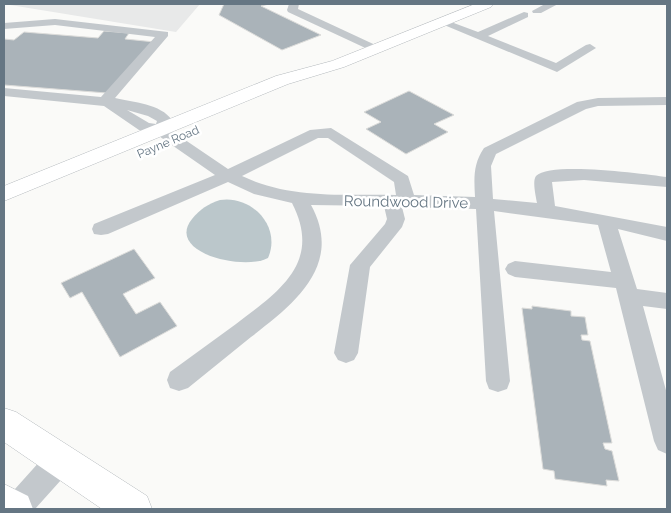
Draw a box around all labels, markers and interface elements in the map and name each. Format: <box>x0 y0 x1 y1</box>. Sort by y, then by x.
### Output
street label: Payne Road <box>135 123 201 161</box>
street label: Roundwood Drive <box>344 192 468 212</box>

